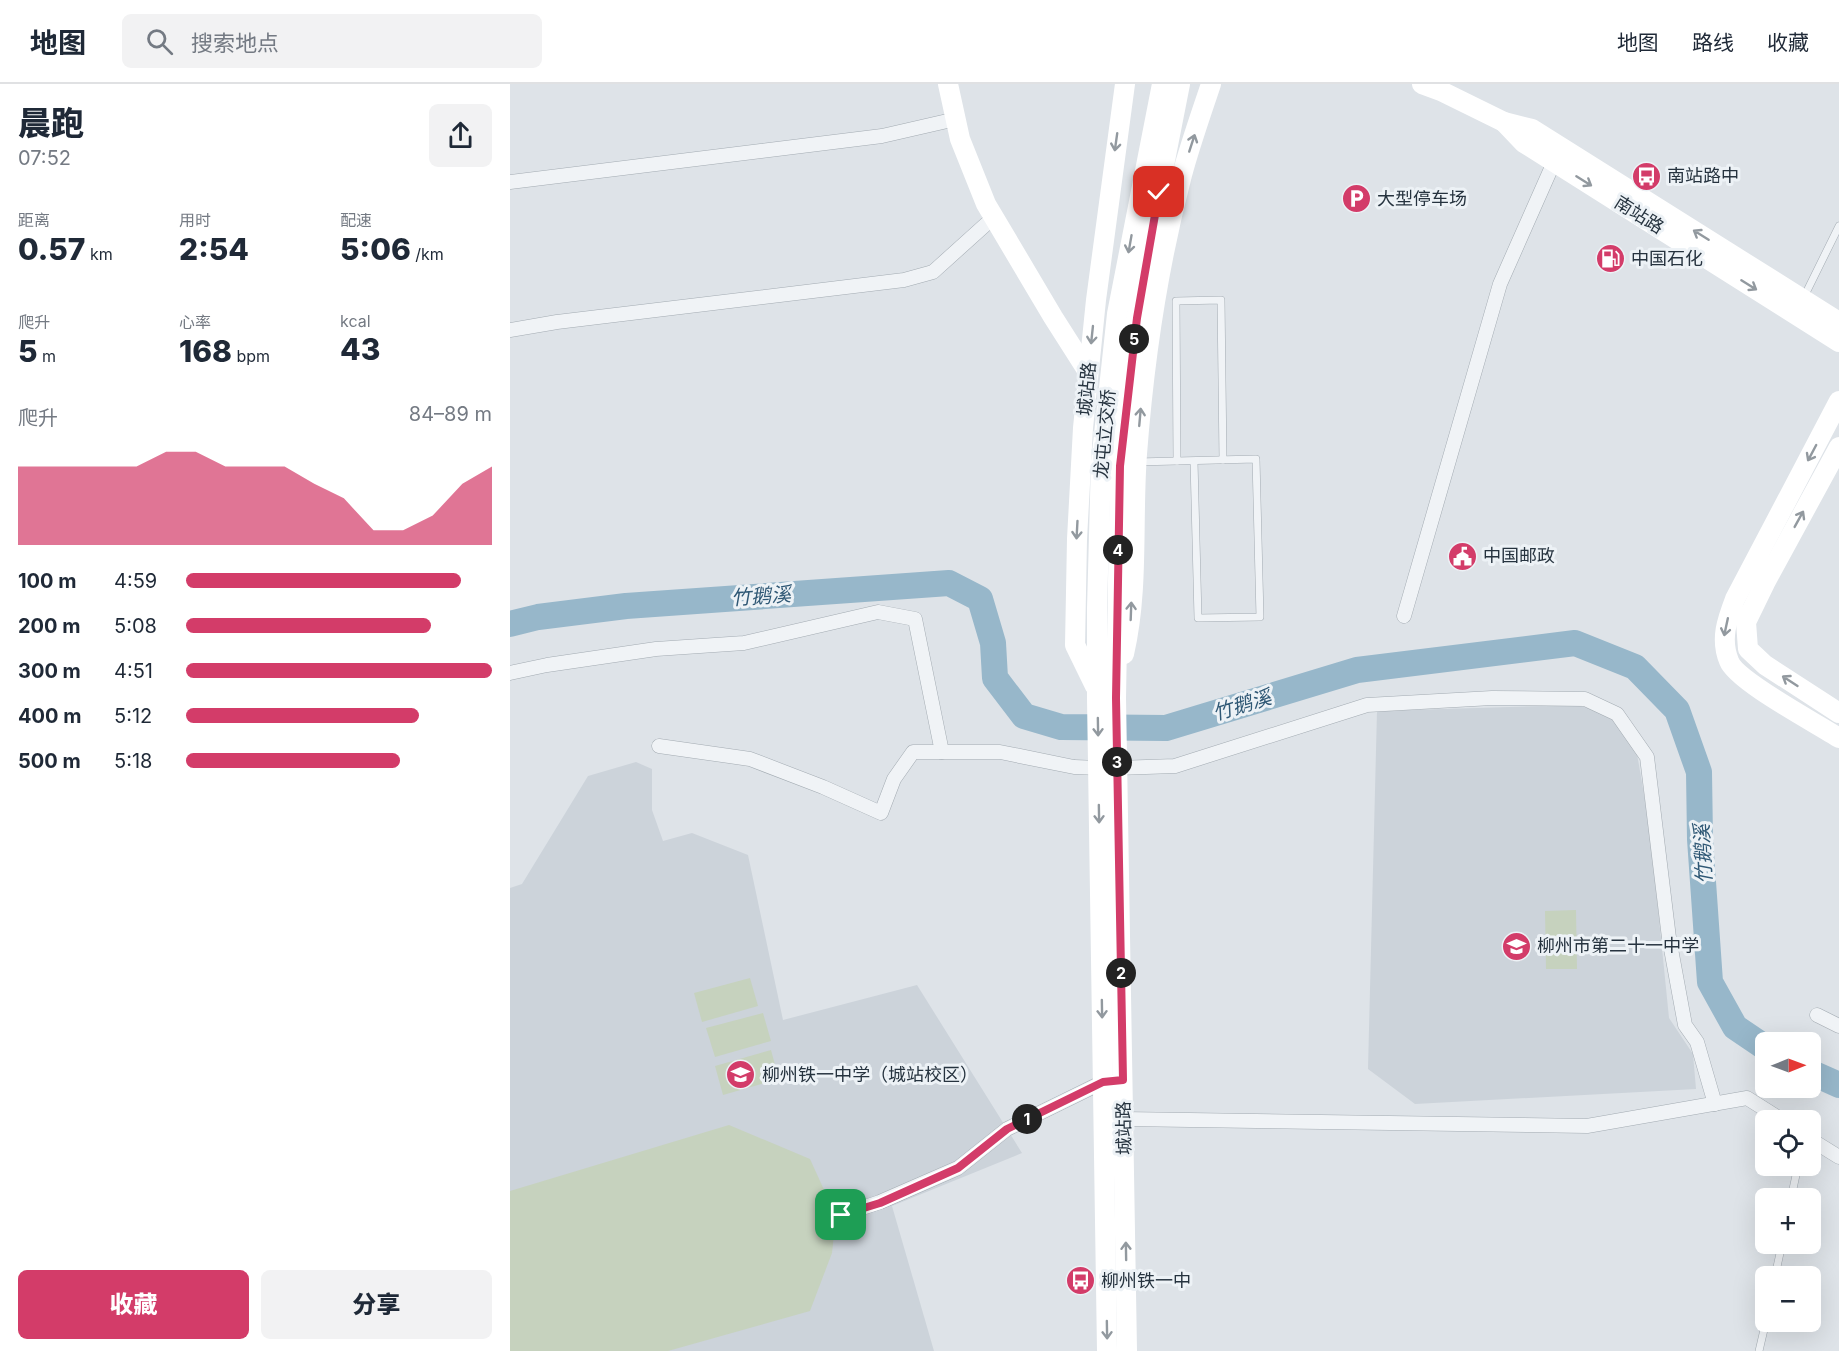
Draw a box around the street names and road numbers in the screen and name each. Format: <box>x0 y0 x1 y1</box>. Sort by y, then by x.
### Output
street label: 南站路 <box>1611 191 1668 238</box>
street label: 城站路 <box>1074 361 1099 417</box>
street label: 龙屯立交桥 <box>1090 388 1119 480</box>
street label: 城站路 <box>1113 1101 1134 1155</box>

